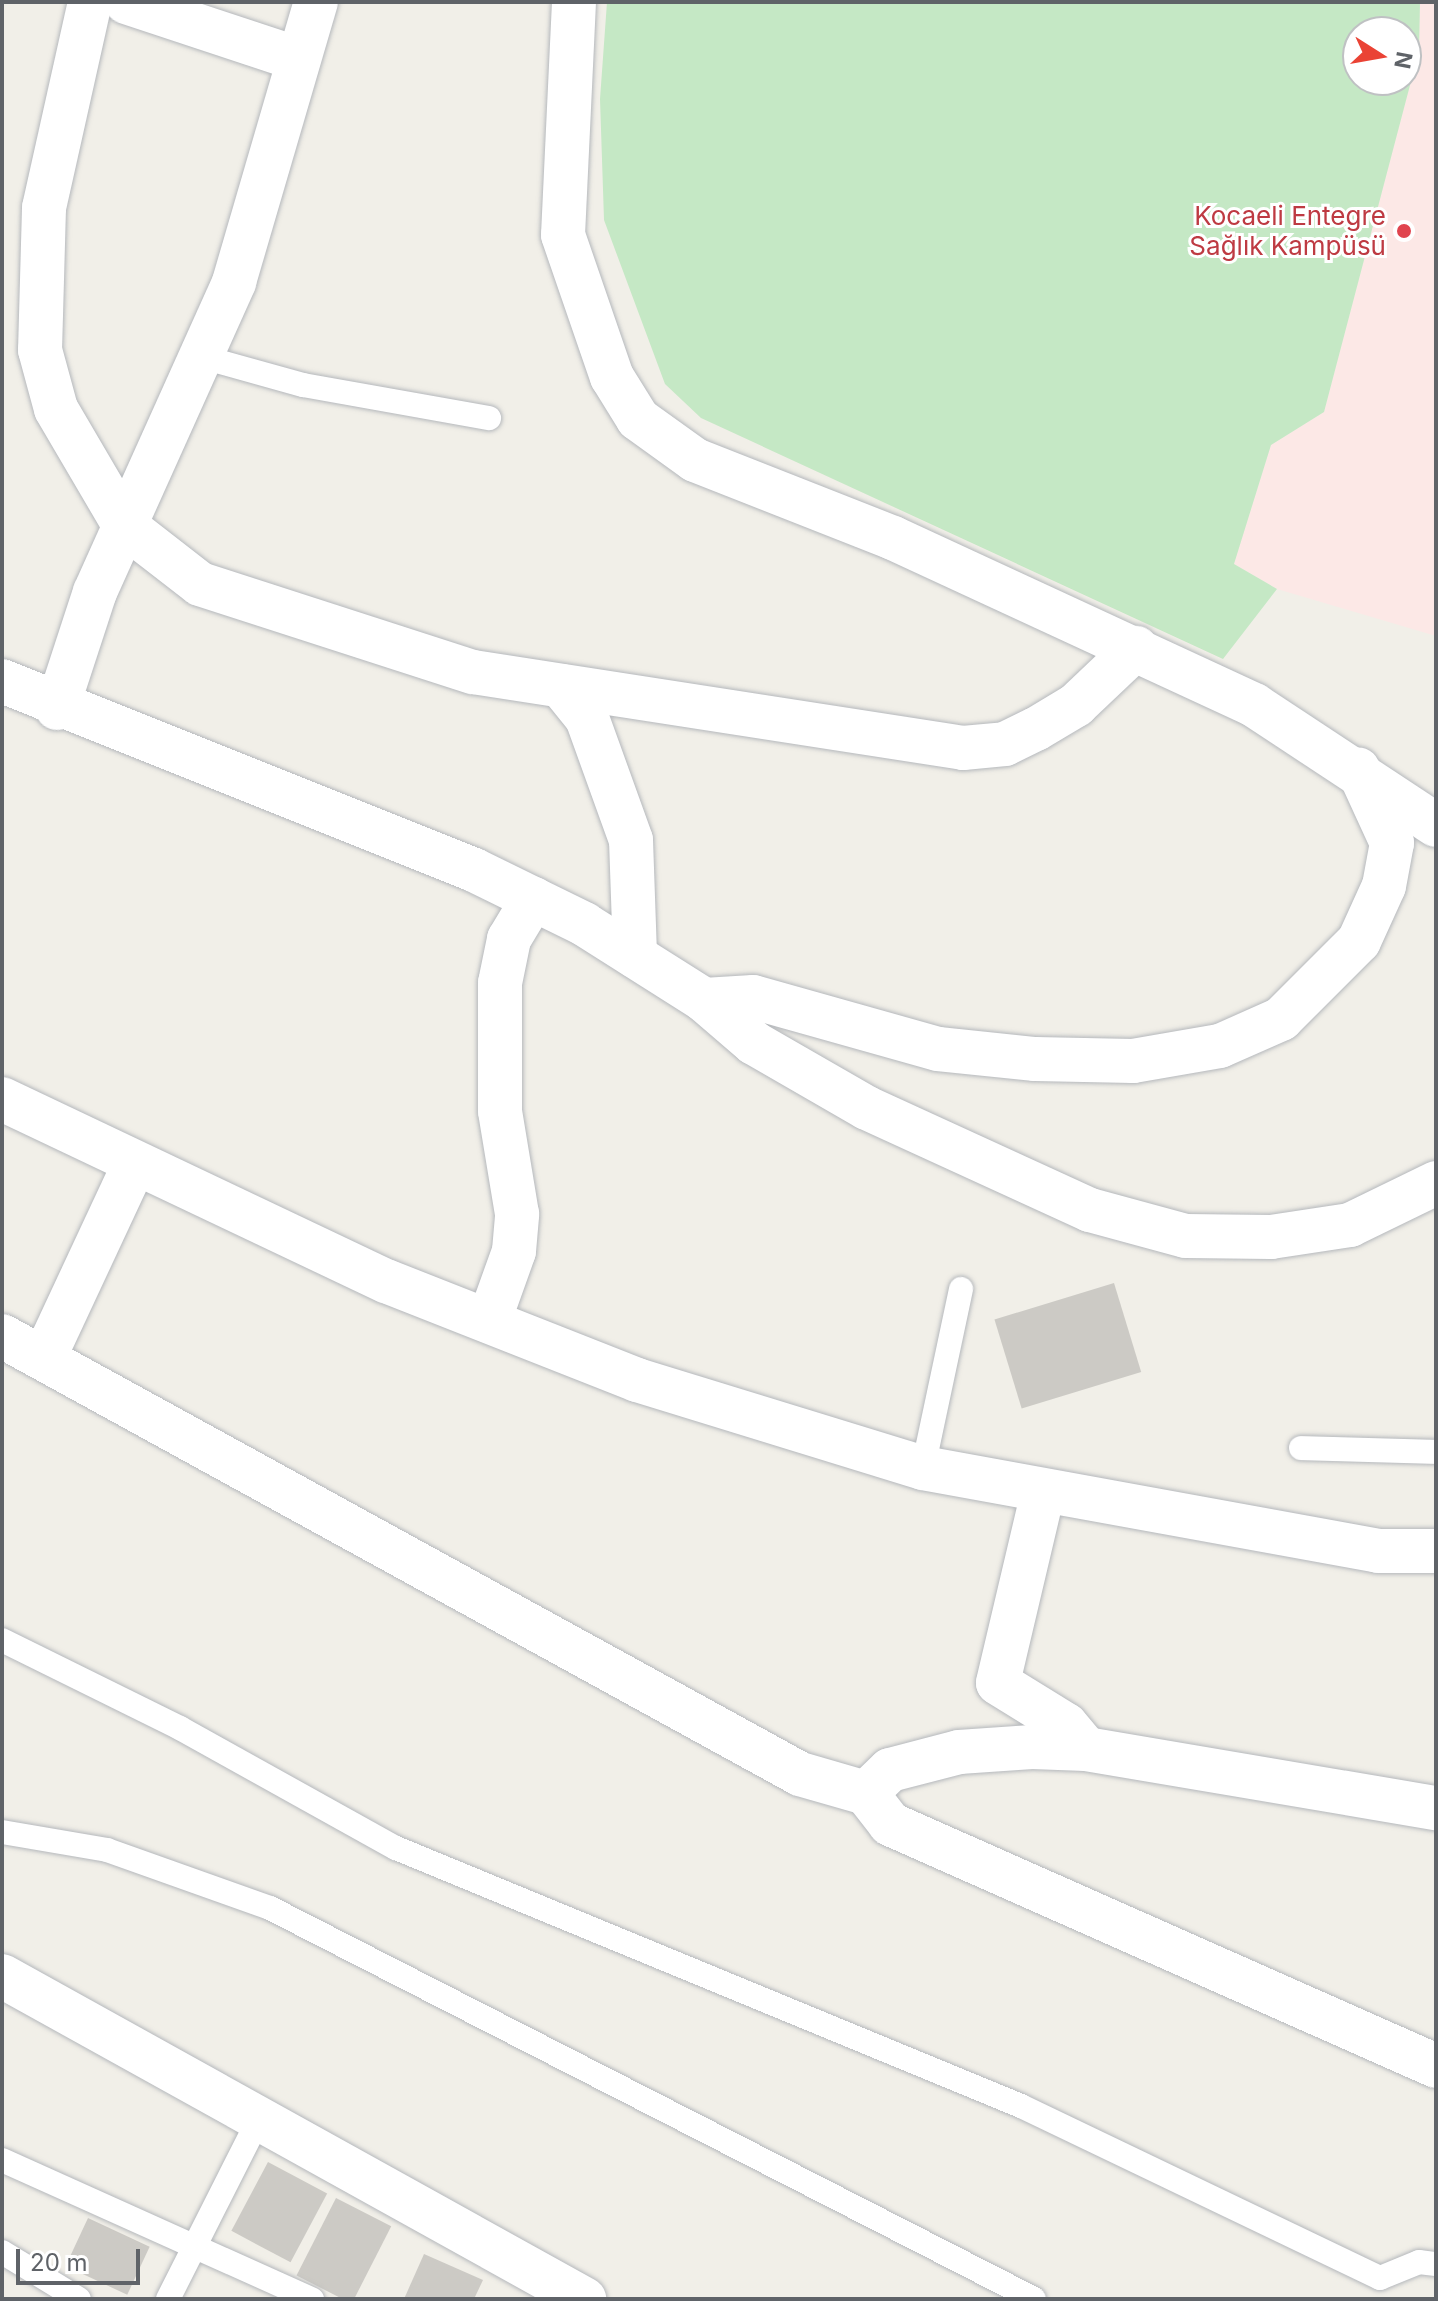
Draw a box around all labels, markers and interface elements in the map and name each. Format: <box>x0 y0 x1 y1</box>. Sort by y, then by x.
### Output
north arrow <box>1342 16 1422 96</box>
text: N <box>1389 49 1418 71</box>
place label: Kocaeli Entegre Sağlık Kampüsü <box>1189 200 1386 262</box>
marker: Kocaeli Entegre Sağlık Kampüsü <box>1393 220 1415 242</box>
scale bar <box>20 2233 144 2283</box>
text: 20 m <box>30 2248 88 2277</box>

